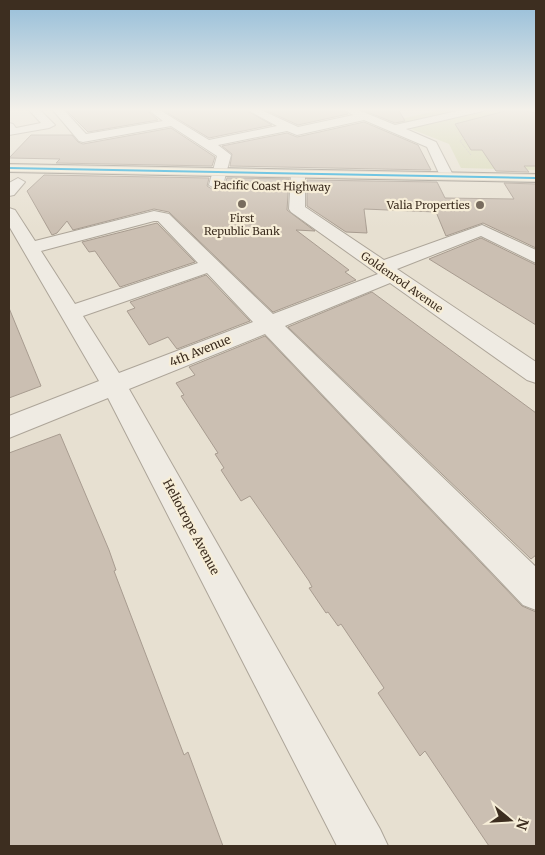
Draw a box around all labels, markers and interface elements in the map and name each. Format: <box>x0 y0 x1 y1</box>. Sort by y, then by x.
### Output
street label: Pacific Coast Highway <box>213 178 331 194</box>
marker: First Republic Bank <box>236 198 248 210</box>
place label: Valia Properties <box>386 198 470 212</box>
marker: Valia Properties <box>474 199 486 211</box>
place label: First Republic Bank <box>204 211 280 238</box>
street label: Goldenrod Avenue <box>358 248 446 316</box>
street label: 4th Avenue <box>167 331 233 370</box>
street label: Heliotrope Avenue <box>160 476 223 577</box>
north arrow <box>485 795 535 845</box>
text: N <box>512 816 533 832</box>

